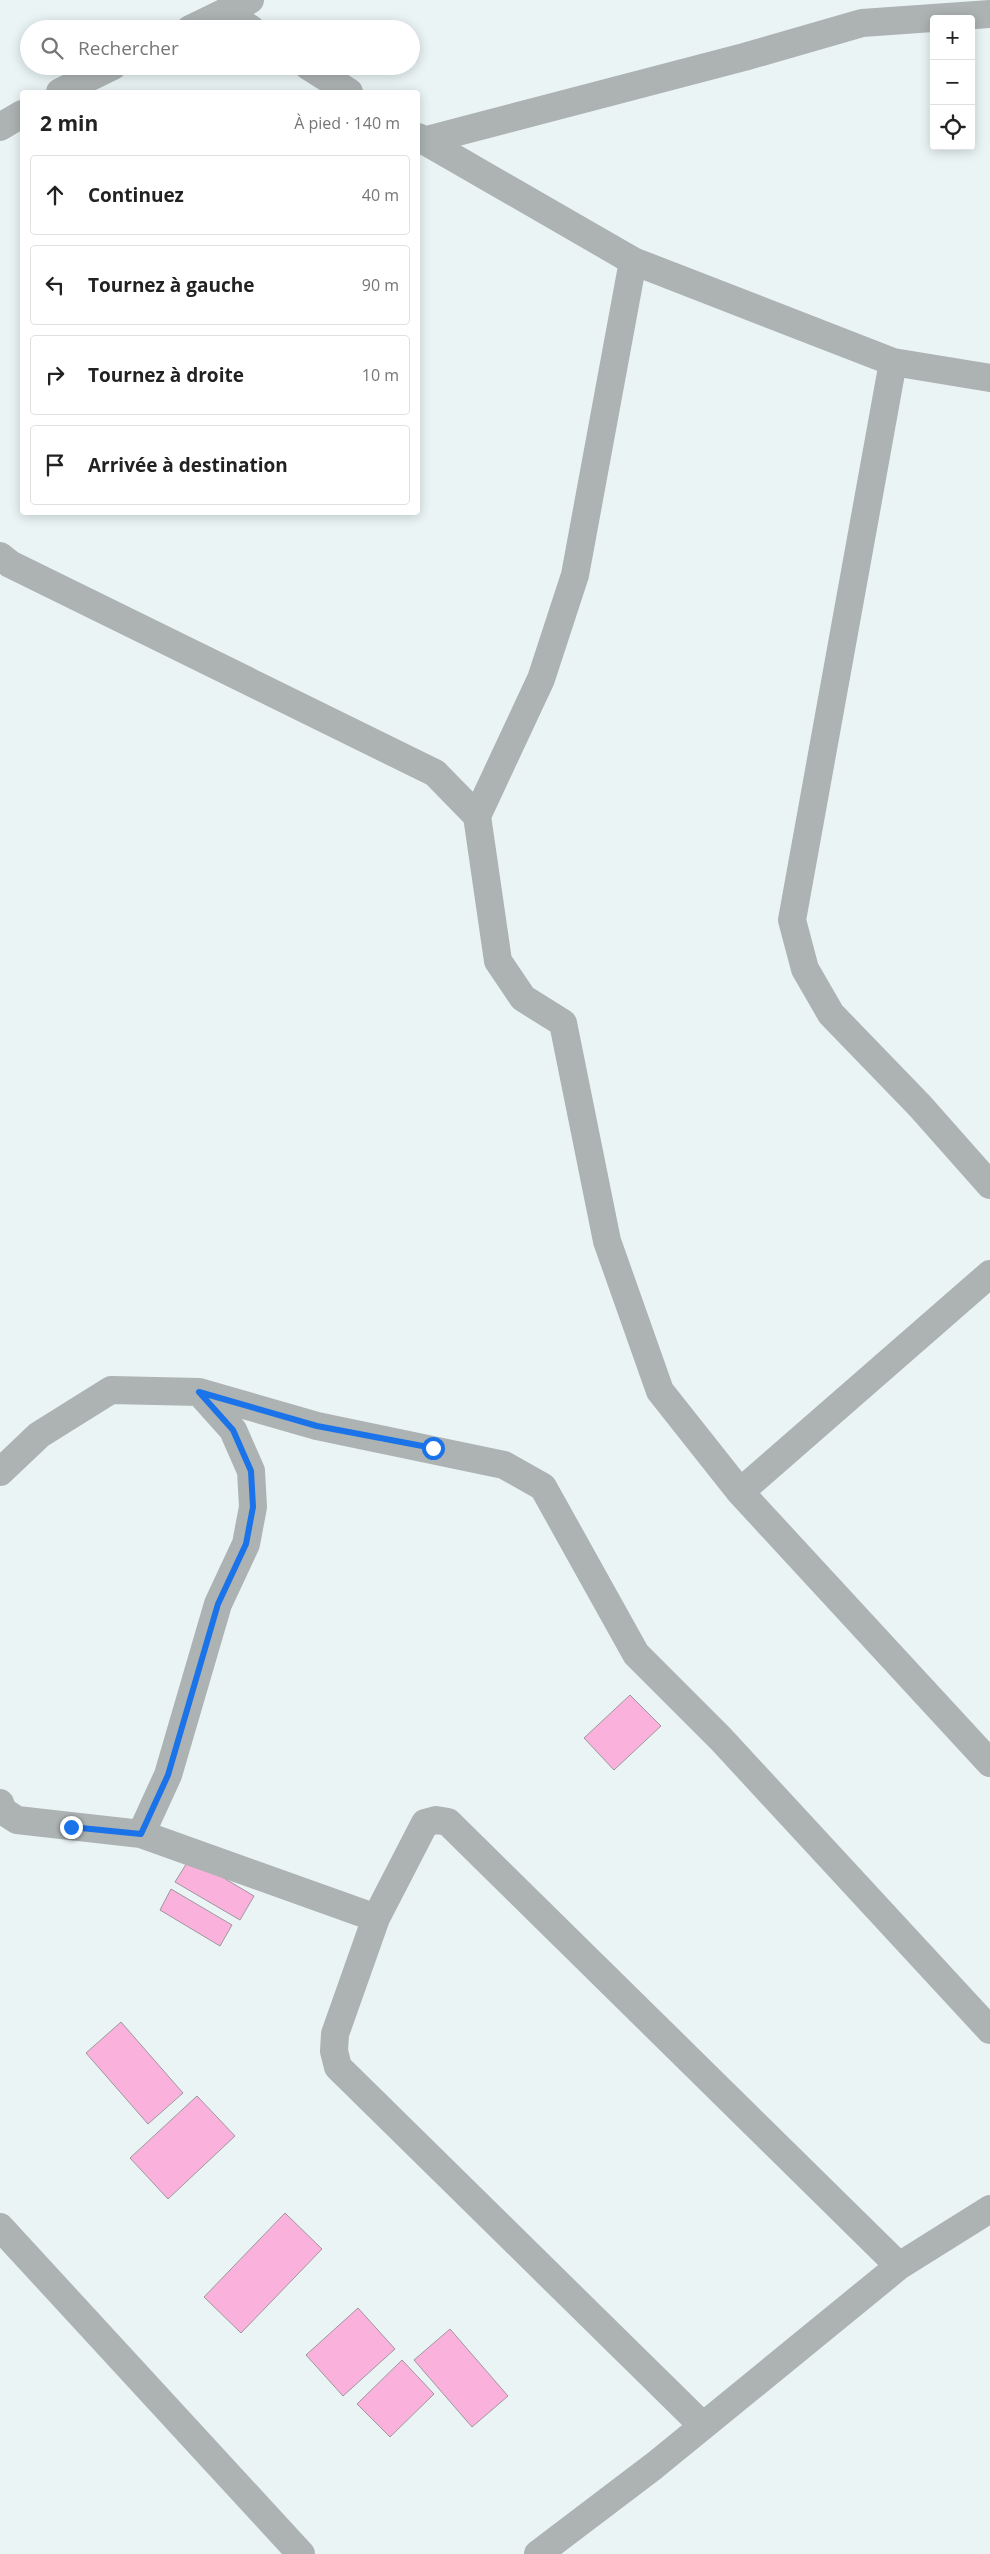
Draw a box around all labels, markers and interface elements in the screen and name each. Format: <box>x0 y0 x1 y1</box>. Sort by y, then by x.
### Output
map controls <box>930 15 975 150</box>
button: + <box>930 15 975 60</box>
search box <box>20 20 420 75</box>
icon: search <box>38 34 66 62</box>
text: Rechercher <box>78 35 179 61</box>
button: − <box>930 60 975 105</box>
button: locate <box>930 105 975 150</box>
text: 2 min <box>40 109 98 137</box>
text: À pied · 140 m <box>294 112 400 134</box>
icon: ahead <box>41 181 69 209</box>
text: Continuez <box>88 182 184 208</box>
text: 40 m <box>362 184 399 206</box>
icon: left <box>41 271 69 299</box>
text: Tournez à gauche <box>88 272 254 298</box>
text: 90 m <box>362 274 399 296</box>
icon: right <box>41 361 69 389</box>
text: Tournez à droite <box>88 362 244 388</box>
text: 10 m <box>362 364 399 386</box>
icon: arrive <box>41 451 69 479</box>
text: Arrivée à destination <box>88 452 288 478</box>
route start <box>422 1437 445 1460</box>
route end <box>60 1816 83 1839</box>

